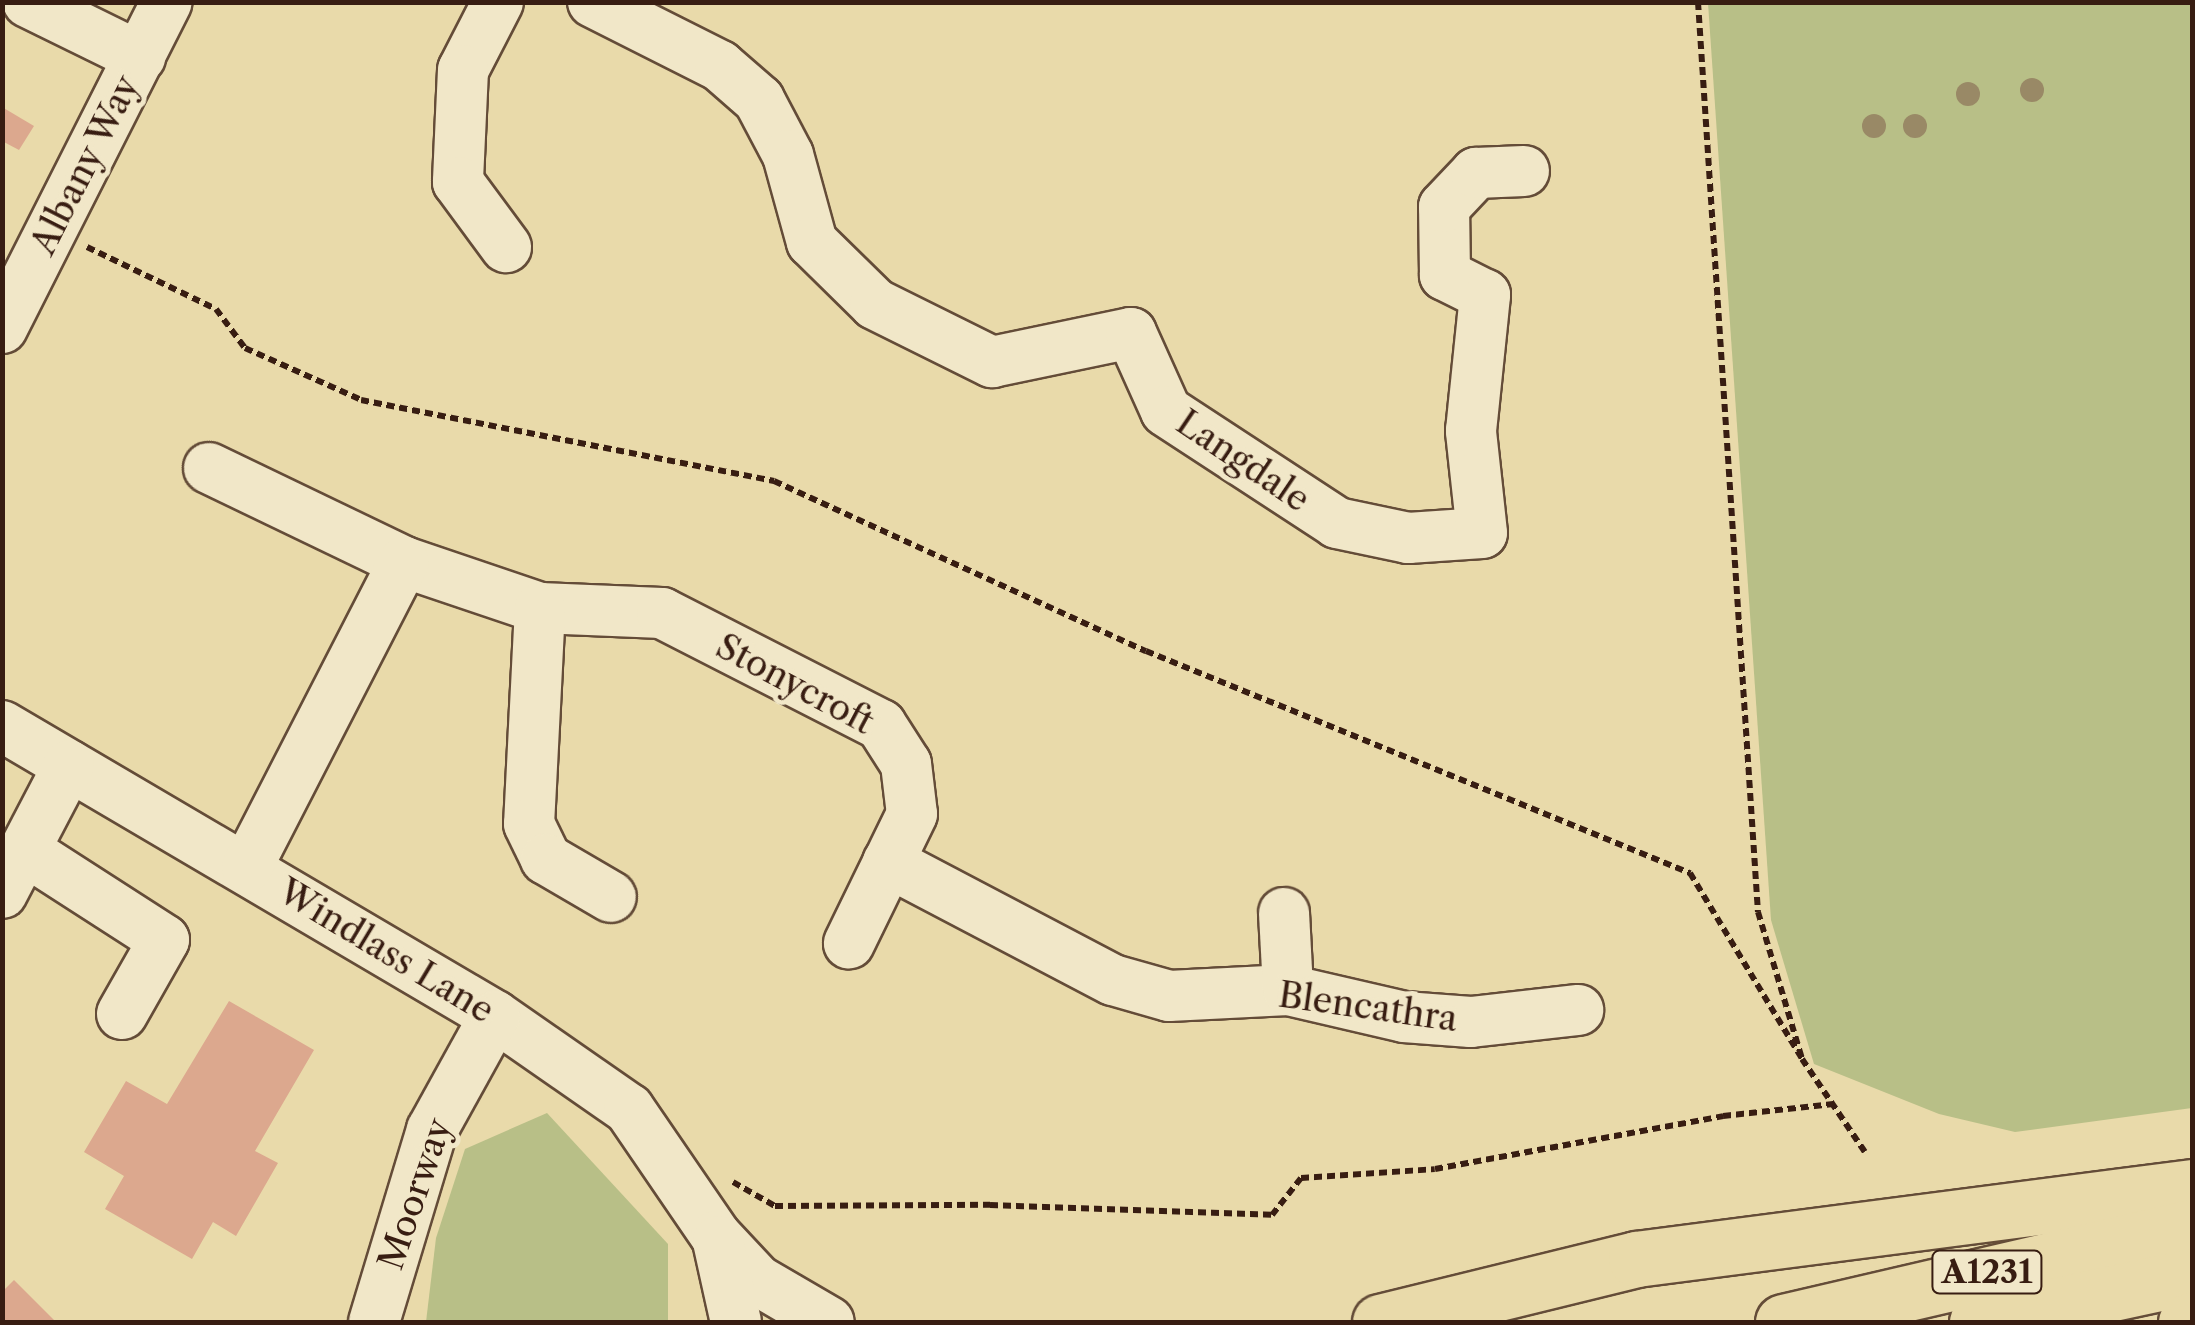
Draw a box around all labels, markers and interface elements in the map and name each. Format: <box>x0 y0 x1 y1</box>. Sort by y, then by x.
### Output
street label: Albany Way <box>21 67 149 263</box>
street label: Langdale <box>1169 401 1317 521</box>
street label: Stonycroft <box>709 625 881 743</box>
street label: Windlass Lane <box>271 870 501 1032</box>
street label: Blencathra <box>1276 974 1460 1040</box>
street label: Moorway <box>370 1113 460 1275</box>
road number: A1231 <box>1930 1245 2044 1299</box>

